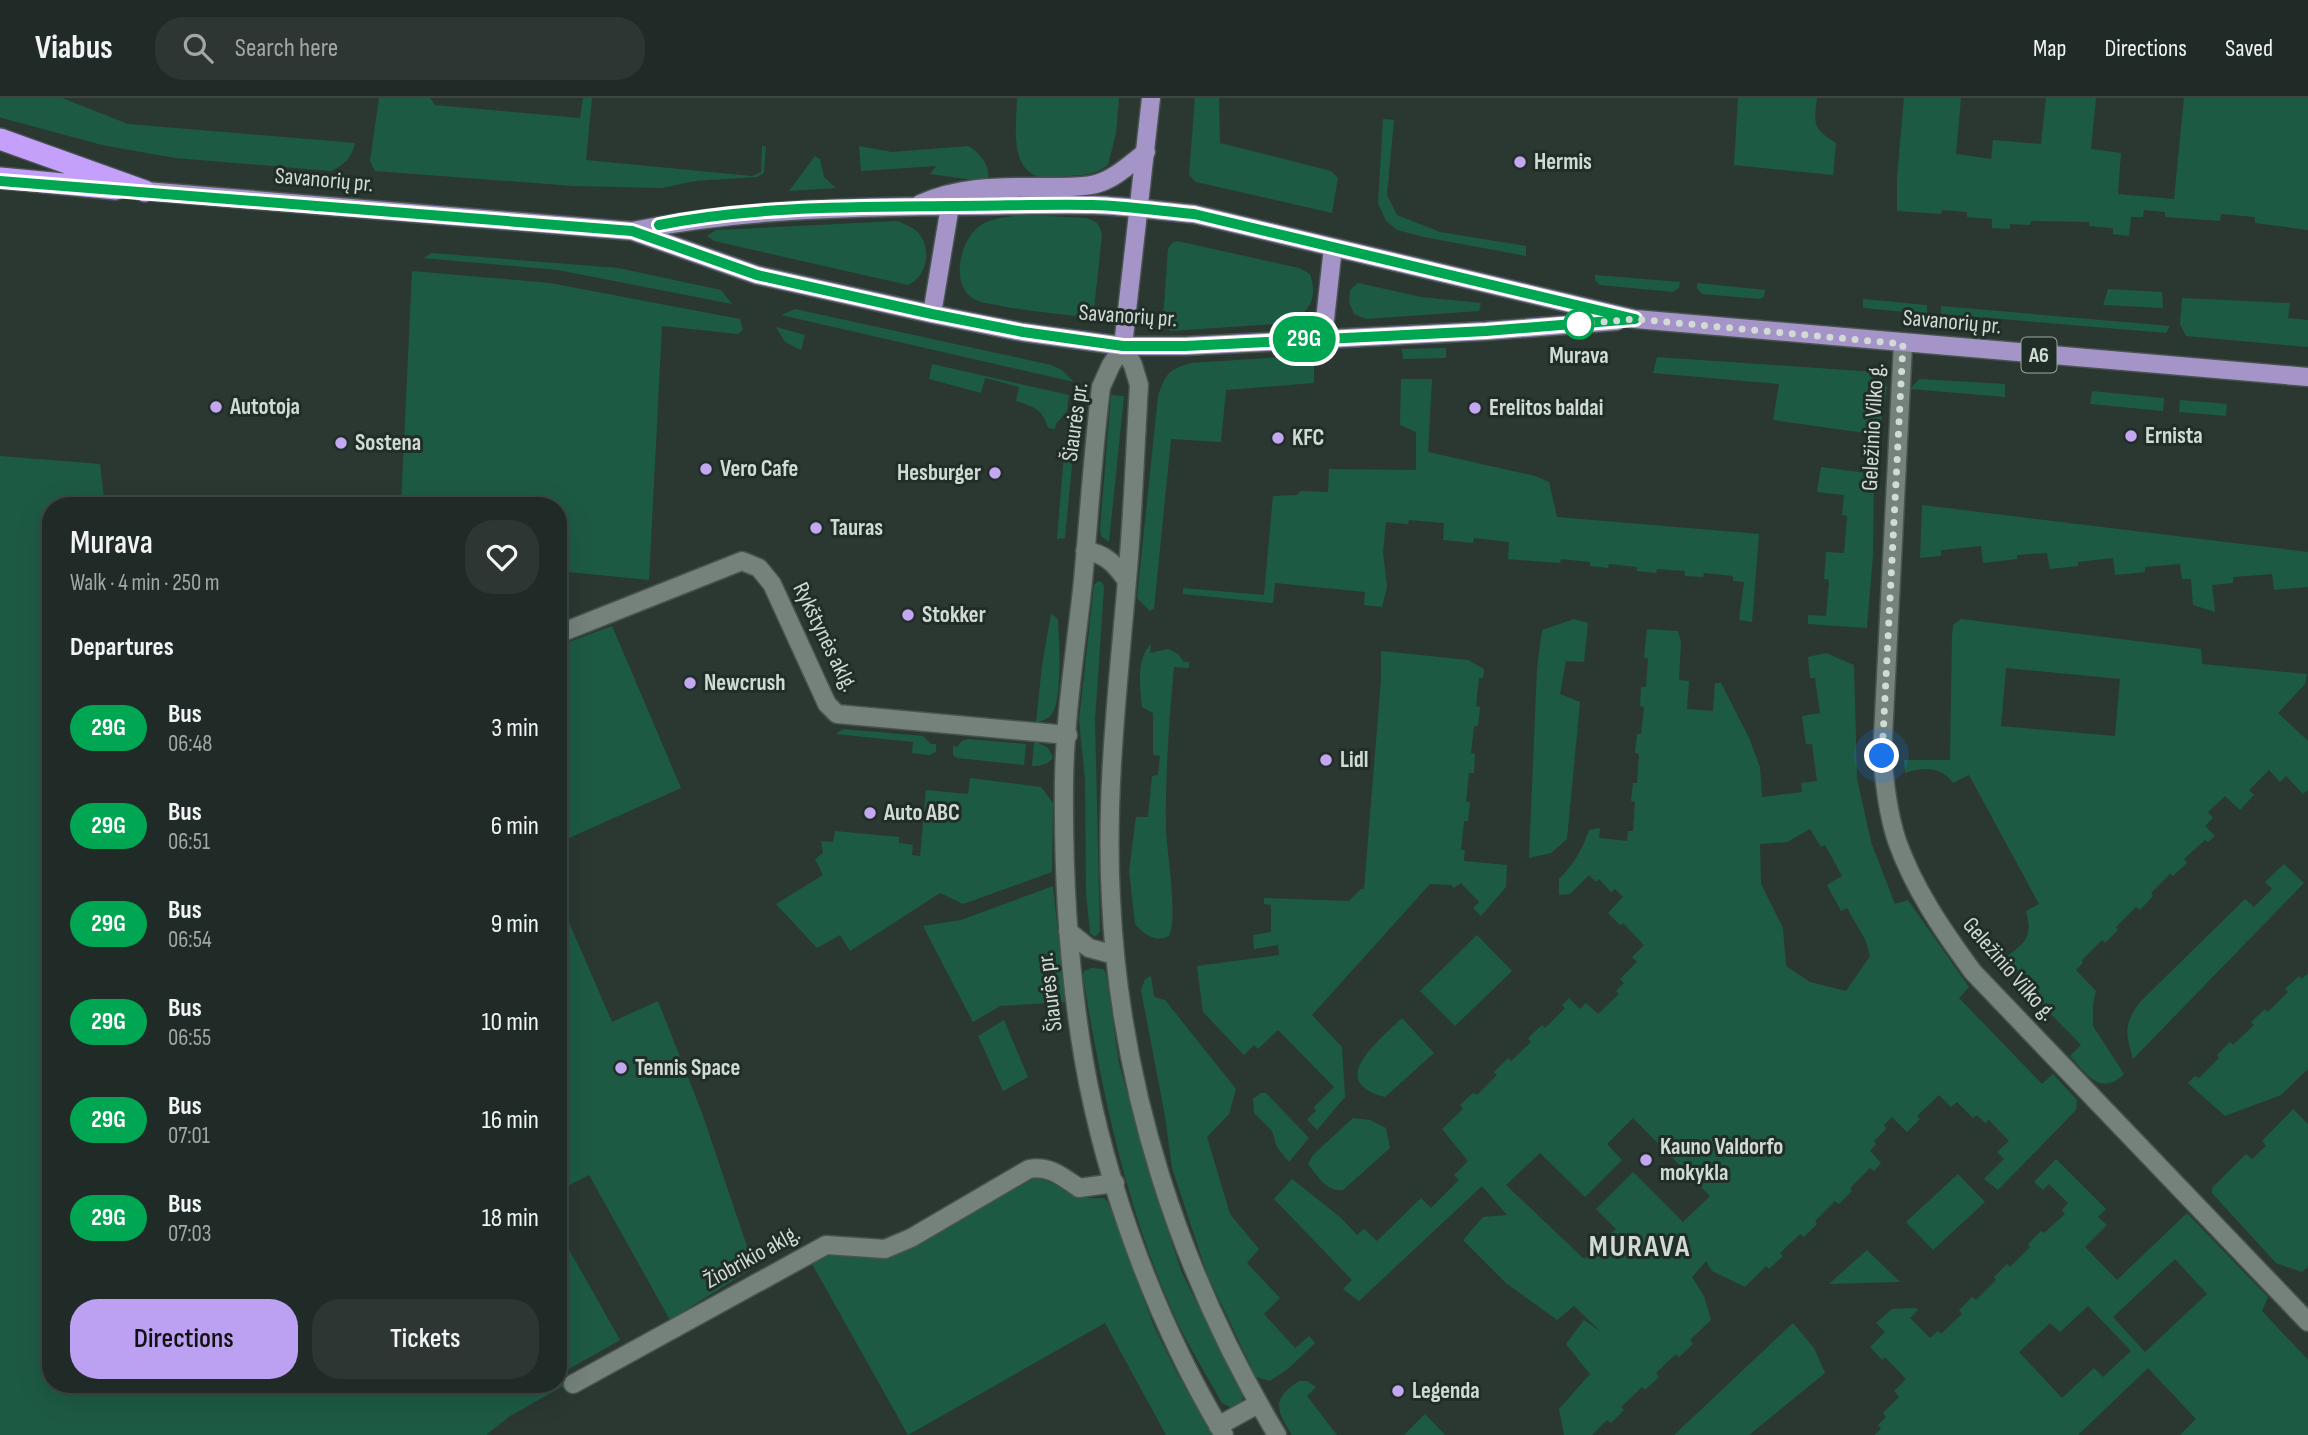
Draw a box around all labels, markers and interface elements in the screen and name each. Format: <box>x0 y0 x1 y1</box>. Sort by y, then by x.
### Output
search box <box>155 17 645 80</box>
text: Viabus <box>35 28 113 68</box>
icon: search <box>179 29 217 67</box>
text: Search here <box>235 33 338 64</box>
text: Map <box>2033 34 2066 63</box>
text: Directions <box>2104 34 2187 63</box>
text: Saved <box>2225 34 2273 63</box>
place label: Hermis <box>1534 148 1592 176</box>
marker: Hermis <box>1512 154 1528 170</box>
street label: Savanorių pr. <box>274 162 374 198</box>
street label: Savanorių pr. <box>1078 299 1178 333</box>
street label: Savanorių pr. <box>1902 304 2002 340</box>
marker: Murava <box>1564 309 1594 339</box>
line badge: 29G <box>1264 316 1344 362</box>
text: 29G <box>1287 324 1321 353</box>
road number: A6 <box>2022 338 2056 372</box>
place label: Murava <box>1549 342 1609 370</box>
street label: Geležinio Vilko g. <box>1856 362 1890 492</box>
street label: Šiaurės pr. <box>1056 381 1094 463</box>
place label: Autotoja <box>229 393 300 421</box>
place label: Erelitos baldai <box>1489 394 1603 422</box>
marker: Autotoja <box>208 399 224 415</box>
marker: Erelitos baldai <box>1467 400 1483 416</box>
place label: Ernista <box>2145 422 2203 450</box>
place label: KFC <box>1292 424 1324 452</box>
marker: Ernista <box>2123 428 2139 444</box>
place label: Sostena <box>355 429 421 457</box>
marker: KFC <box>1270 430 1286 446</box>
marker: Sostena <box>333 435 349 451</box>
place label: Vero Cafe <box>720 455 798 483</box>
place label: Hesburger <box>897 459 981 487</box>
marker: Vero Cafe <box>698 461 714 477</box>
marker: Hesburger <box>987 465 1003 481</box>
place label: Tauras <box>830 514 883 542</box>
button: heart <box>465 520 539 594</box>
marker: Tauras <box>808 520 824 536</box>
text: Murava <box>70 523 153 563</box>
text: Walk · 4 min · 250 m <box>70 569 220 597</box>
street label: Rykštynės aklg. <box>787 578 863 696</box>
place label: Stokker <box>922 601 986 629</box>
marker: Stokker <box>900 607 916 623</box>
text: Departures <box>70 632 174 663</box>
place label: Newcrush <box>704 669 786 697</box>
marker: Newcrush <box>682 675 698 691</box>
text: Bus <box>168 699 202 730</box>
text: 29G <box>91 713 126 742</box>
text: 3 min <box>491 713 539 744</box>
text: 06:48 <box>168 730 212 758</box>
your location <box>1864 738 1899 773</box>
place label: Lidl <box>1340 746 1368 774</box>
marker: Lidl <box>1318 752 1334 768</box>
text: Bus <box>168 797 202 828</box>
place label: Auto ABC <box>883 799 960 827</box>
marker: Auto ABC <box>862 805 878 821</box>
text: 29G <box>91 811 126 840</box>
text: 6 min <box>491 811 539 842</box>
text: 06:51 <box>168 828 210 856</box>
text: Bus <box>168 895 202 926</box>
text: 29G <box>91 909 126 938</box>
text: 9 min <box>491 909 539 940</box>
street label: Geležinio Vilko g. <box>1956 911 2062 1027</box>
text: 06:54 <box>168 926 212 954</box>
street label: Šiaurės pr. <box>1031 951 1069 1033</box>
text: Bus <box>168 993 202 1024</box>
text: 29G <box>91 1007 126 1036</box>
text: 10 min <box>482 1007 539 1038</box>
text: 06:55 <box>168 1024 211 1052</box>
place label: Tennis Space <box>635 1054 740 1082</box>
marker: Tennis Space <box>613 1060 629 1076</box>
text: Bus <box>168 1091 202 1122</box>
text: 29G <box>91 1105 126 1134</box>
text: 16 min <box>482 1105 539 1136</box>
text: 07:01 <box>168 1122 210 1150</box>
place label: Kauno Valdorfo mokykla <box>1660 1133 1783 1187</box>
marker: Kauno Valdorfo mokykla <box>1638 1152 1654 1168</box>
text: Bus <box>168 1189 202 1220</box>
text: 29G <box>91 1203 126 1232</box>
text: 18 min <box>482 1203 539 1234</box>
street label: Žiobrikio aklg. <box>699 1219 805 1295</box>
text: 07:03 <box>168 1220 211 1248</box>
district label: MURAVA <box>1589 1229 1691 1265</box>
button: Directions <box>70 1299 298 1379</box>
button: Tickets <box>312 1299 539 1379</box>
place label: Legenda <box>1412 1377 1480 1405</box>
marker: Legenda <box>1390 1383 1406 1399</box>

